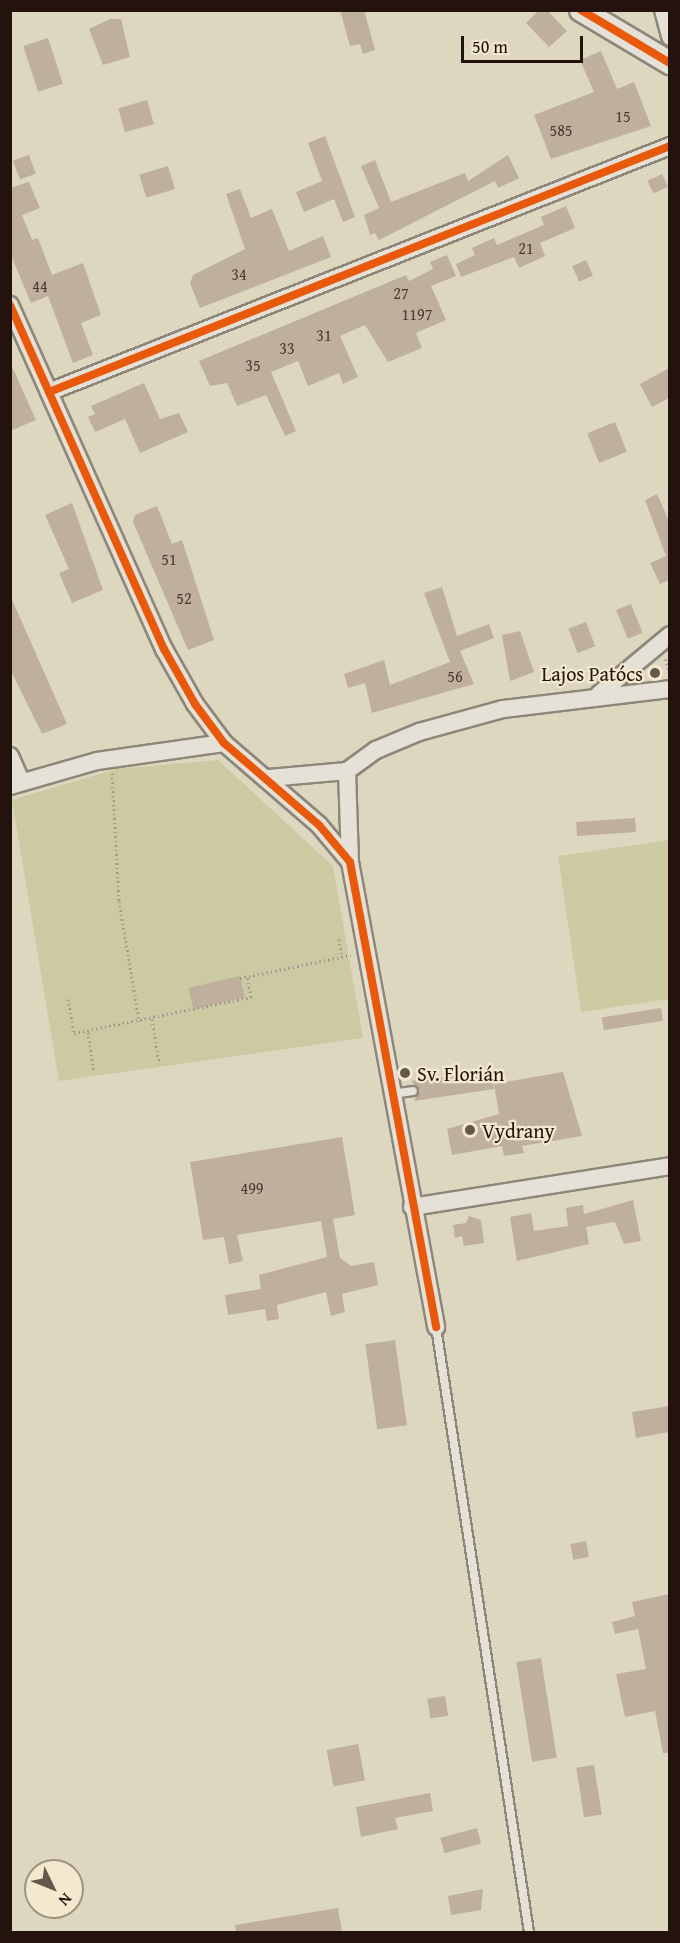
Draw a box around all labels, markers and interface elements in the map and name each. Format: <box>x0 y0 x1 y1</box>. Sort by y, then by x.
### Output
scale bar <box>464 24 586 62</box>
text: 50 m <box>472 33 508 60</box>
house number: 15 <box>615 106 631 126</box>
house number: 585 <box>549 120 573 140</box>
house number: 21 <box>518 238 534 258</box>
house number: 34 <box>231 264 247 284</box>
house number: 44 <box>32 276 48 296</box>
house number: 27 <box>393 283 409 303</box>
house number: 1197 <box>402 304 432 324</box>
house number: 31 <box>316 325 332 345</box>
house number: 33 <box>279 338 295 358</box>
house number: 35 <box>245 355 261 375</box>
house number: 51 <box>161 549 177 569</box>
house number: 52 <box>176 588 192 608</box>
place label: Lajos Patócs <box>542 661 643 685</box>
house number: 56 <box>447 666 463 686</box>
marker: Lajos Patócs <box>648 666 662 680</box>
place label: Sv. Florián <box>417 1061 504 1085</box>
marker: Sv. Florián <box>398 1066 412 1080</box>
place label: Vydrany <box>482 1118 554 1142</box>
marker: Vydrany <box>463 1123 477 1137</box>
house number: 499 <box>240 1178 264 1198</box>
north arrow <box>24 1859 84 1919</box>
text: N <box>53 1888 78 1912</box>

